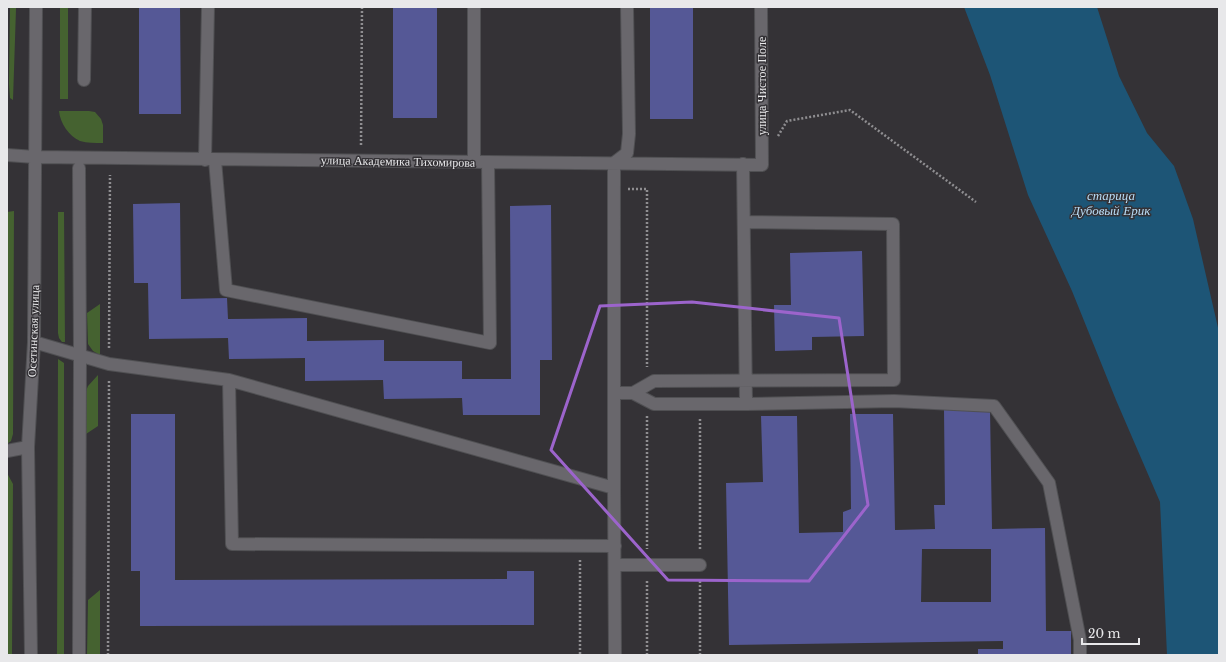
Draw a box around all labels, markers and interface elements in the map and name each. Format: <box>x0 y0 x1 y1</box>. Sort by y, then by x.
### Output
street label: улица Чистое Поле <box>754 37 769 135</box>
street label: улица Академика Тихомирова <box>321 152 476 170</box>
water label: старица Дубовый Ерик <box>1070 187 1151 219</box>
street label: Осетинская улица <box>24 284 42 377</box>
scale bar <box>1082 620 1139 646</box>
text: 20 m <box>1088 626 1120 641</box>

